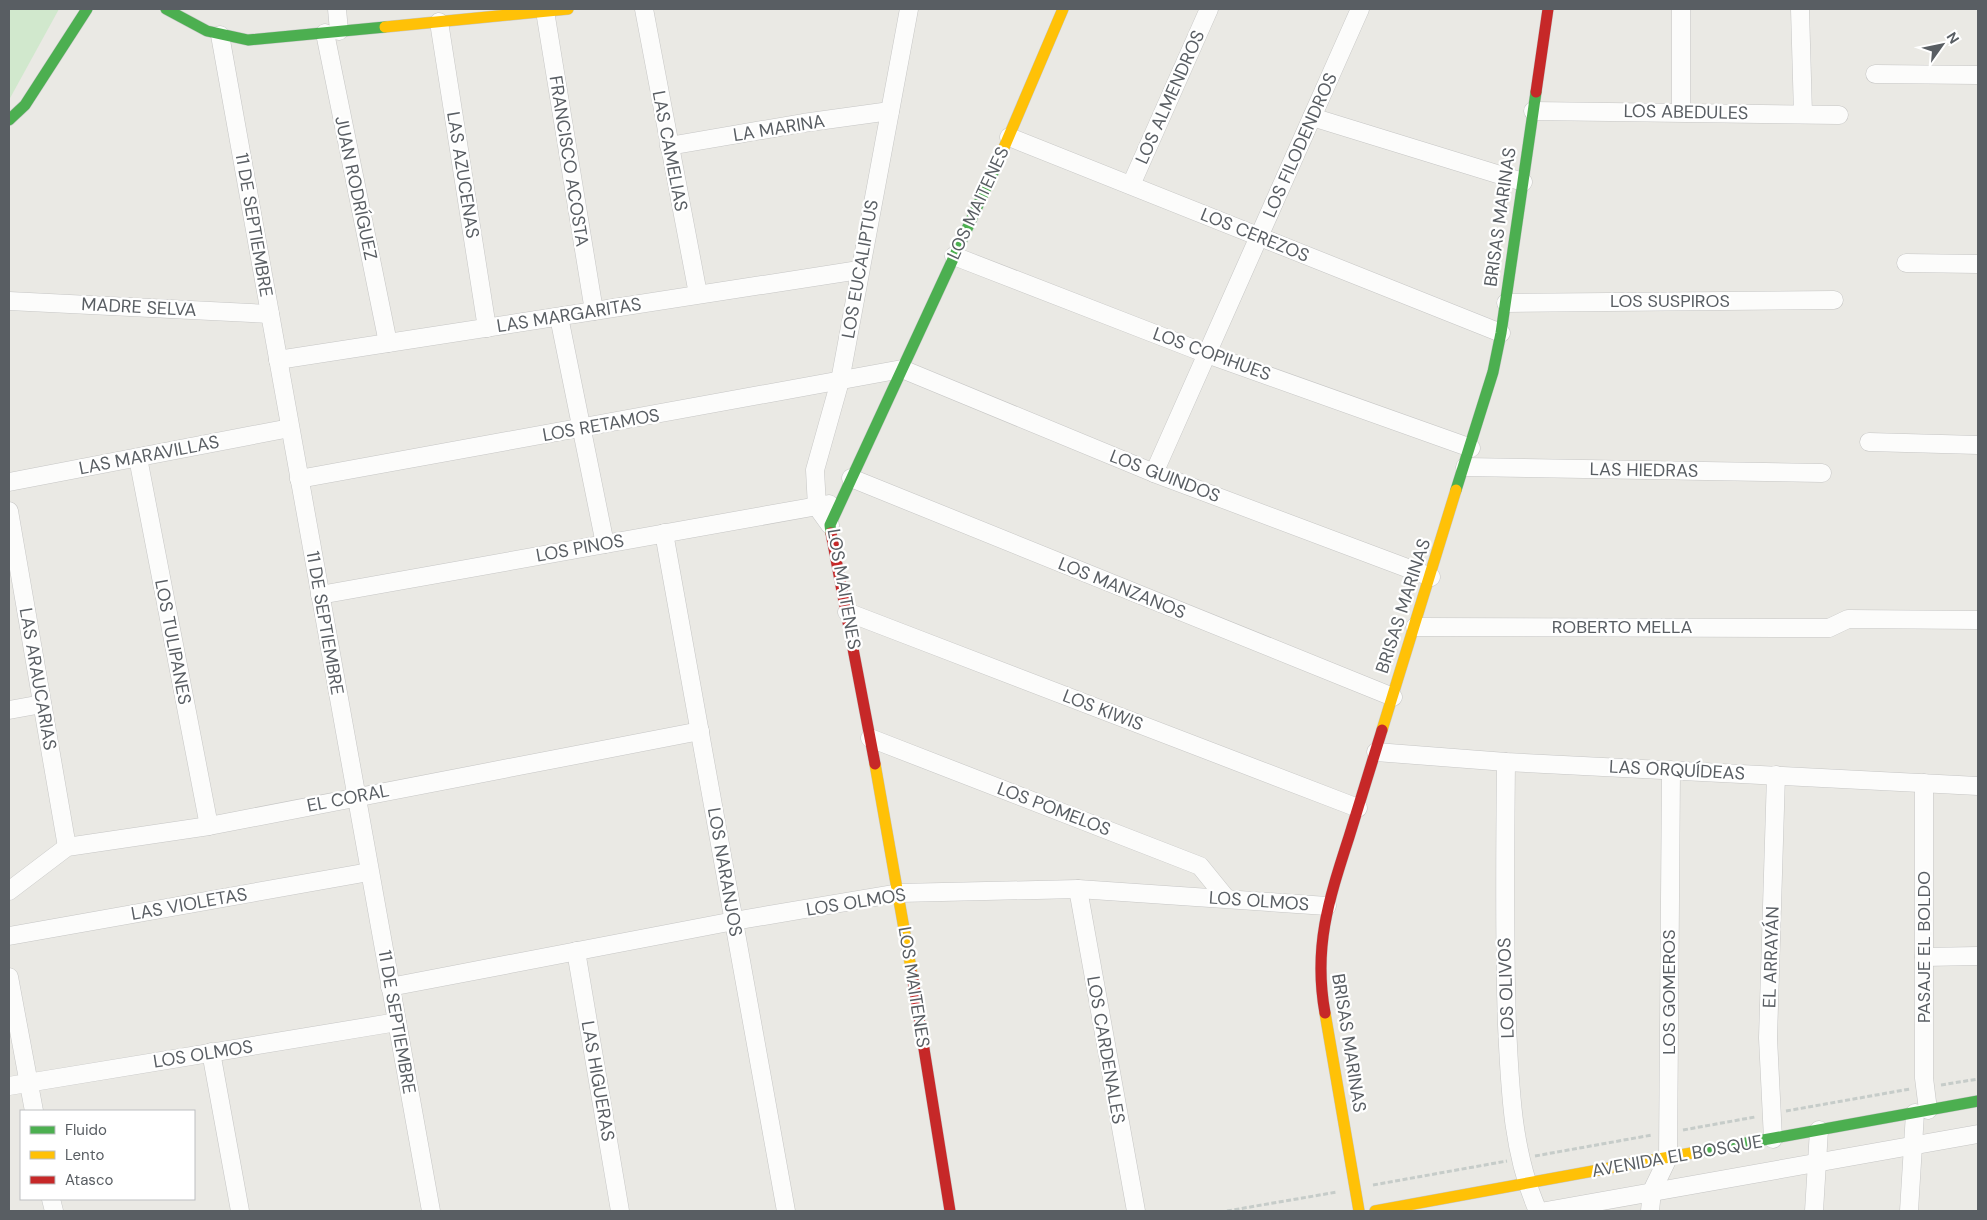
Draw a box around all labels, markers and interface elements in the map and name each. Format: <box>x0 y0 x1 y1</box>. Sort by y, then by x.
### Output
north arrow <box>1917 20 1967 70</box>
street label: LOS ALMENDROS <box>1130 26 1210 168</box>
text: N <box>1943 29 1963 47</box>
street label: LOS FILODENDROS <box>1257 69 1343 221</box>
street label: FRANCISCO ACOSTA <box>544 74 594 248</box>
street label: LAS CAMELIAS <box>647 89 693 213</box>
street label: LOS ABEDULES <box>1623 99 1749 125</box>
street label: LA MARINA <box>731 109 827 147</box>
street label: LAS AZUCENAS <box>441 110 485 240</box>
street label: JUAN RODRÍGUEZ <box>329 114 383 262</box>
street label: LOS MAITENES <box>941 143 1015 263</box>
street label: BRISAS MARINAS <box>1478 146 1522 288</box>
street label: 11 DE SEPTIEMBRE <box>230 151 278 299</box>
street label: LOS EUCALIPTUS <box>836 198 884 340</box>
street label: LOS CEREZOS <box>1197 202 1313 268</box>
street label: LOS SUSPIROS <box>1610 289 1730 313</box>
street label: MADRE SELVA <box>81 292 197 322</box>
street label: LAS MARGARITAS <box>495 292 643 338</box>
street label: LOS COPIHUES <box>1150 322 1274 386</box>
street label: LOS RETAMOS <box>541 403 661 447</box>
street label: LAS MARAVILLAS <box>77 430 221 480</box>
street label: LOS GUINDOS <box>1106 444 1224 508</box>
street label: LAS HIEDRAS <box>1589 457 1699 483</box>
street label: LOS MAITENES <box>822 527 866 651</box>
street label: LOS PINOS <box>534 528 626 568</box>
street label: BRISAS MARINAS <box>1370 536 1436 676</box>
street label: 11 DE SEPTIEMBRE <box>301 549 349 697</box>
street label: LOS MANZANOS <box>1055 551 1189 625</box>
street label: LOS TULIPANES <box>149 577 197 707</box>
street label: LAS ARAUCARIAS <box>14 606 62 752</box>
street label: ROBERTO MELLA <box>1552 615 1692 639</box>
street label: LOS KIWIS <box>1059 684 1147 736</box>
street label: LAS ORQUÍDEAS <box>1608 754 1746 786</box>
street label: LOS POMELOS <box>994 776 1114 842</box>
street label: EL CORAL <box>305 778 391 818</box>
street label: LOS NARANJOS <box>702 806 748 938</box>
street label: PASAJE EL BOLDO <box>1912 871 1936 1023</box>
street label: LAS VIOLETAS <box>129 882 249 926</box>
street label: LOS OLMOS <box>805 882 907 922</box>
street label: LOS OLMOS <box>1208 886 1310 916</box>
street label: EL ARRAYÁN <box>1757 906 1785 1008</box>
street label: LOS MAITENES <box>893 925 935 1049</box>
street label: LOS GOMEROS <box>1657 929 1681 1055</box>
street label: LOS OLIVOS <box>1492 937 1520 1039</box>
street label: 11 DE SEPTIEMBRE <box>373 948 421 1096</box>
street label: BRISAS MARINAS <box>1326 972 1372 1114</box>
street label: LOS CARDENALES <box>1081 974 1131 1126</box>
street label: LAS HIGUERAS <box>576 1019 620 1143</box>
street label: LOS OLMOS <box>152 1034 254 1074</box>
legend <box>20 1110 195 1200</box>
text: Fluido <box>65 1120 107 1140</box>
street label: AVENIDA EL BOSQUE <box>1590 1129 1764 1183</box>
text: Lento <box>65 1145 104 1165</box>
text: Atasco <box>65 1170 113 1190</box>

